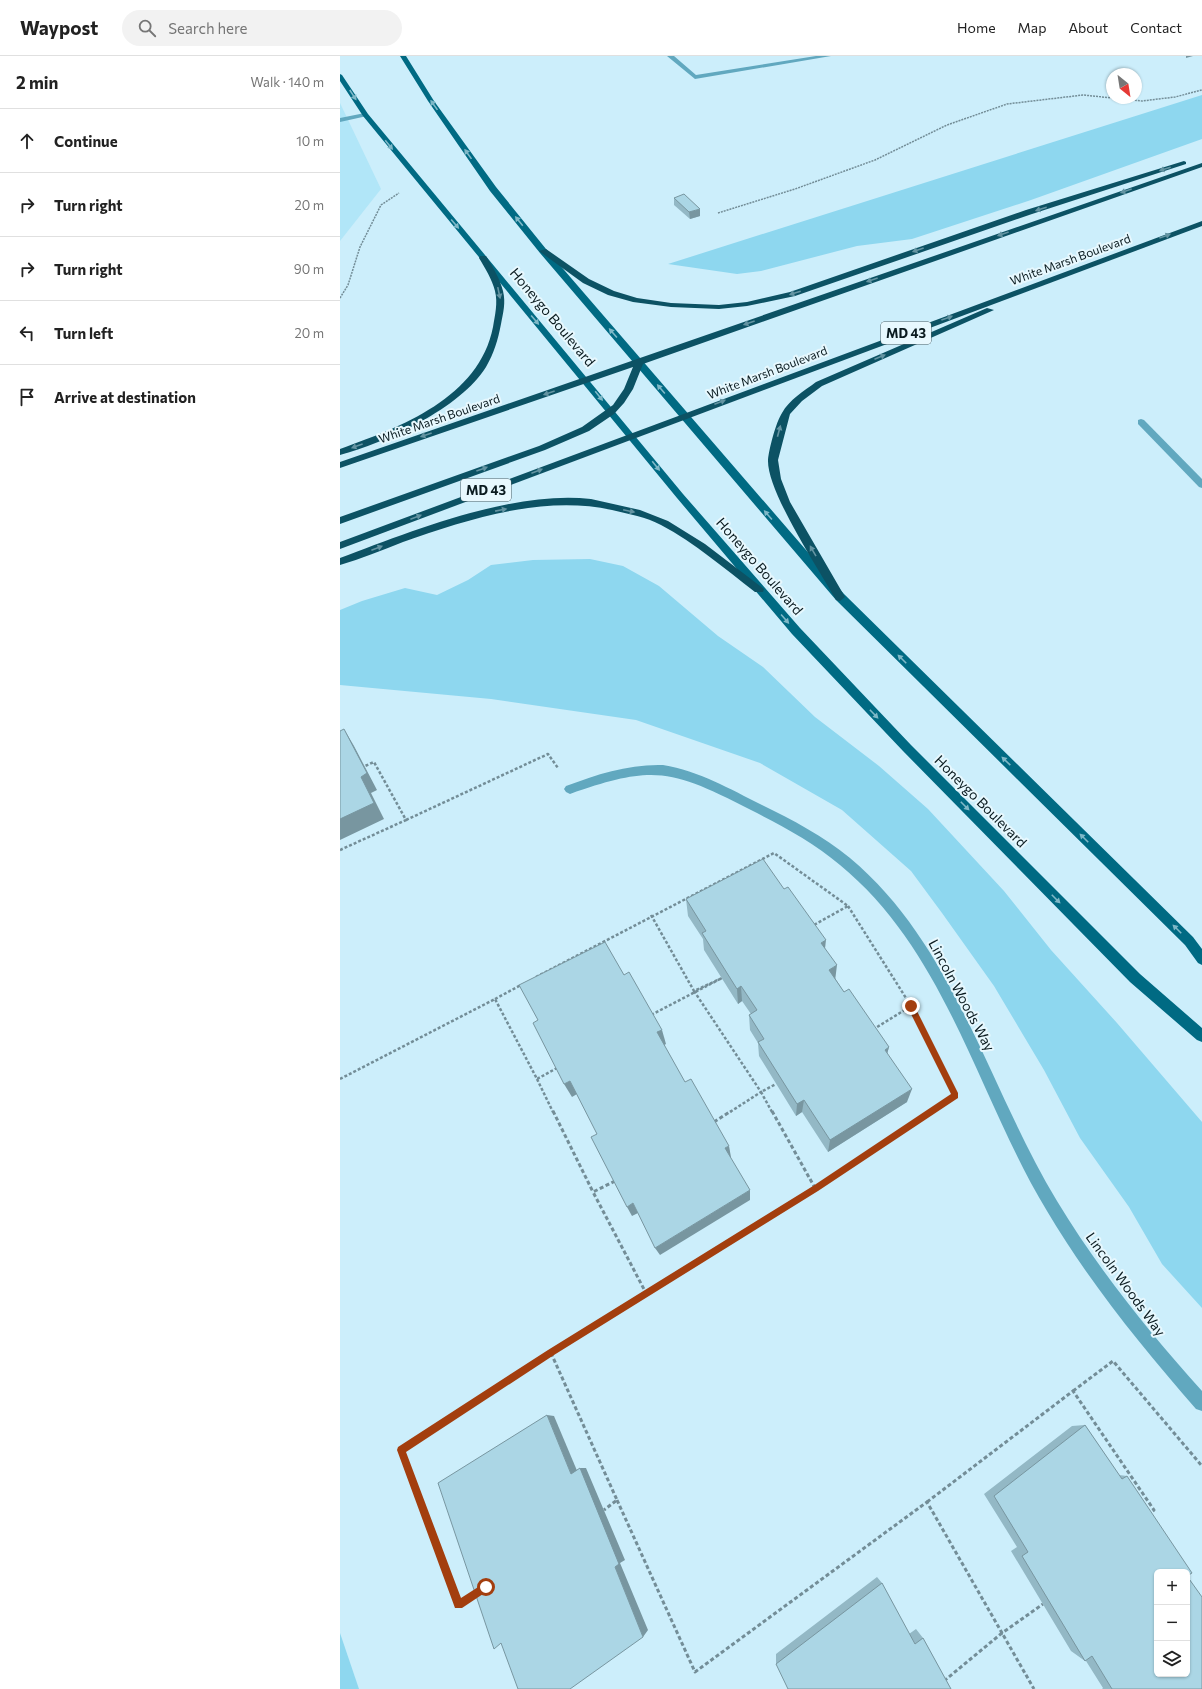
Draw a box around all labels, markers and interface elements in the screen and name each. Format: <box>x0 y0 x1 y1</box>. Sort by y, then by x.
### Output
search box <box>122 10 402 46</box>
text: Waypost <box>20 16 98 39</box>
icon: search <box>136 17 158 39</box>
text: Search here <box>168 19 248 37</box>
text: Home <box>957 19 996 36</box>
text: Map <box>1018 19 1046 36</box>
text: About <box>1068 19 1108 36</box>
text: Contact <box>1130 19 1182 36</box>
north arrow <box>1106 68 1142 104</box>
text: 2 min <box>16 72 58 93</box>
text: Walk · 140 m <box>251 74 324 90</box>
one-way arrow <box>349 90 356 101</box>
one-way arrow <box>430 100 438 111</box>
icon: ahead <box>16 130 38 152</box>
text: Continue <box>54 132 118 150</box>
text: 10 m <box>296 133 324 149</box>
one-way arrow <box>385 140 394 151</box>
one-way arrow <box>464 149 472 159</box>
one-way arrow <box>1159 166 1171 172</box>
one-way arrow <box>1119 189 1131 195</box>
icon: right <box>16 194 38 216</box>
text: Turn right <box>54 196 123 214</box>
text: 20 m <box>295 197 324 213</box>
one-way arrow <box>1035 206 1047 212</box>
one-way arrow <box>514 215 523 226</box>
one-way arrow <box>451 219 460 230</box>
street label: White Marsh Boulevard <box>1008 231 1132 287</box>
one-way arrow <box>996 232 1008 238</box>
one-way arrow <box>1159 233 1171 239</box>
one-way arrow <box>912 248 924 254</box>
icon: right <box>16 258 38 280</box>
text: Turn right <box>54 260 123 278</box>
text: 90 m <box>294 261 324 277</box>
street label: Honeygo Boulevard <box>507 264 599 370</box>
one-way arrow <box>865 278 877 284</box>
one-way arrow <box>496 287 502 300</box>
one-way arrow <box>789 290 801 296</box>
one-way arrow <box>942 314 954 320</box>
one-way arrow <box>531 315 540 325</box>
one-way arrow <box>743 321 755 327</box>
icon: left <box>16 322 38 344</box>
road number: MD 43 <box>881 322 931 344</box>
text: Turn left <box>54 324 113 342</box>
text: 20 m <box>295 325 324 341</box>
one-way arrow <box>609 327 618 338</box>
street label: White Marsh Boulevard <box>705 343 829 401</box>
one-way arrow <box>874 354 885 360</box>
one-way arrow <box>657 384 666 394</box>
icon: arrive <box>16 386 38 408</box>
text: Arrive at destination <box>54 388 196 406</box>
one-way arrow <box>543 390 555 396</box>
one-way arrow <box>594 390 603 401</box>
street label: White Marsh Boulevard <box>377 391 501 445</box>
one-way arrow <box>715 399 727 405</box>
one-way arrow <box>777 425 783 437</box>
one-way arrow <box>420 432 432 438</box>
one-way arrow <box>350 443 362 449</box>
one-way arrow <box>652 461 661 471</box>
one-way arrow <box>476 466 488 472</box>
one-way arrow <box>532 468 544 474</box>
road number: MD 43 <box>461 479 511 501</box>
one-way arrow <box>494 507 507 513</box>
one-way arrow <box>623 508 635 514</box>
one-way arrow <box>764 510 773 519</box>
one-way arrow <box>410 513 422 519</box>
street label: Honeygo Boulevard <box>713 514 807 618</box>
one-way arrow <box>371 545 383 551</box>
one-way arrow <box>810 545 817 557</box>
one-way arrow <box>780 614 789 623</box>
one-way arrow <box>897 654 907 664</box>
one-way arrow <box>869 709 879 719</box>
street label: Honeygo Boulevard <box>931 751 1031 851</box>
one-way arrow <box>1001 756 1011 766</box>
one-way arrow <box>960 801 970 811</box>
one-way arrow <box>1079 833 1089 843</box>
one-way arrow <box>1051 894 1061 904</box>
one-way arrow <box>1172 924 1182 934</box>
street label: Lincoln Woods Way <box>925 936 999 1054</box>
route end <box>902 997 920 1015</box>
street label: Lincoln Woods Way <box>1083 1229 1169 1339</box>
map controls <box>1154 1569 1190 1677</box>
button: + <box>1154 1569 1190 1605</box>
route start <box>477 1578 495 1596</box>
button: − <box>1154 1605 1190 1641</box>
button: layers <box>1154 1641 1190 1677</box>

